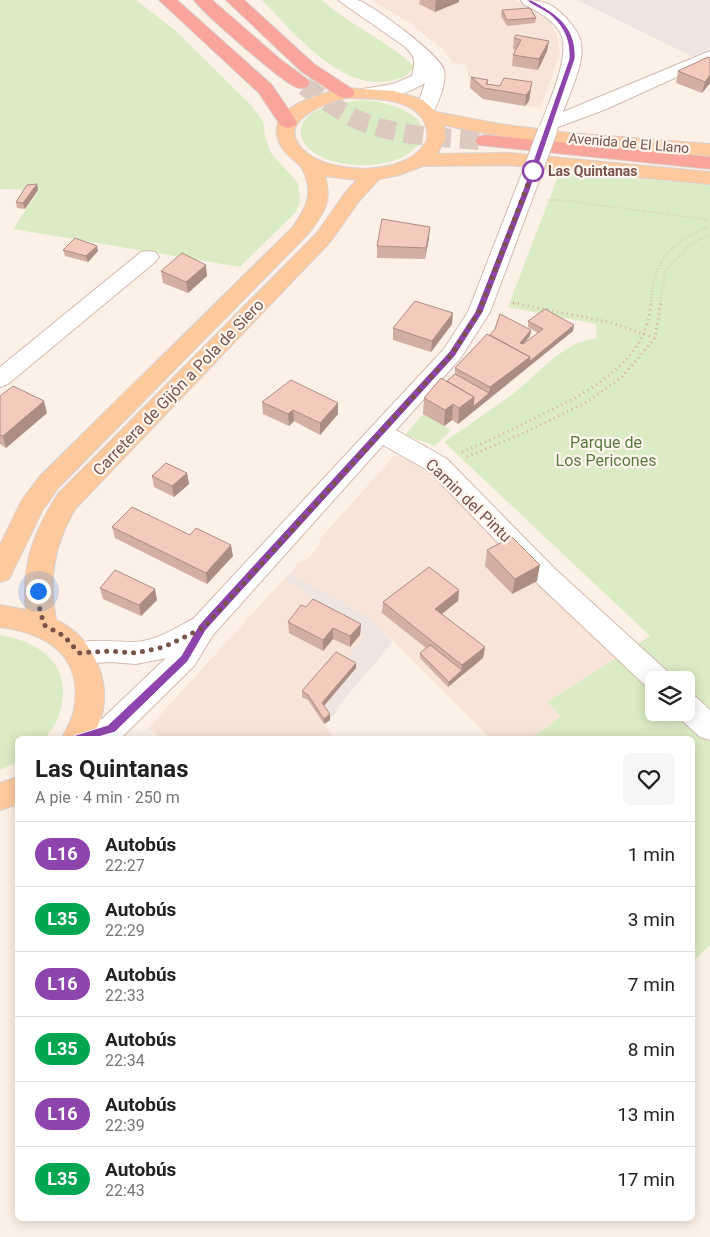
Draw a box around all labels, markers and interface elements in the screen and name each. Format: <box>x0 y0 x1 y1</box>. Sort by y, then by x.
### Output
street label: Avenida de El Llano <box>568 130 690 156</box>
marker: Las Quintanas <box>522 160 544 182</box>
place label: Las Quintanas <box>548 163 638 179</box>
street label: Carretera de Gijón a Pola de Siero <box>89 295 268 480</box>
park label: Parque de Los Pericones <box>556 433 656 470</box>
street label: Camin del Pintu <box>422 455 516 546</box>
your location <box>26 579 51 604</box>
map controls <box>645 671 695 721</box>
button: layers <box>645 671 695 721</box>
button: heart <box>623 753 675 805</box>
text: Las Quintanas <box>35 755 189 783</box>
text: A pie · 4 min · 250 m <box>35 788 180 807</box>
text: Autobús <box>105 833 176 856</box>
text: L16 <box>47 843 78 864</box>
text: 1 min <box>628 843 675 866</box>
text: 22:27 <box>105 856 145 875</box>
text: Autobús <box>105 898 176 921</box>
text: L35 <box>47 908 78 929</box>
text: 3 min <box>628 908 675 931</box>
text: 22:29 <box>105 921 145 940</box>
text: Autobús <box>105 963 176 986</box>
text: L16 <box>47 973 78 994</box>
text: 7 min <box>628 973 675 996</box>
text: 22:33 <box>105 986 145 1005</box>
text: Autobús <box>105 1028 176 1051</box>
text: L35 <box>47 1038 78 1059</box>
text: 8 min <box>628 1038 675 1061</box>
text: 22:34 <box>105 1051 145 1070</box>
text: Autobús <box>105 1093 176 1116</box>
text: L16 <box>47 1103 78 1124</box>
text: 13 min <box>617 1103 675 1126</box>
text: 22:39 <box>105 1116 145 1135</box>
text: Autobús <box>105 1158 176 1181</box>
text: L35 <box>47 1168 78 1189</box>
text: 17 min <box>617 1168 675 1191</box>
text: 22:43 <box>105 1181 145 1200</box>

